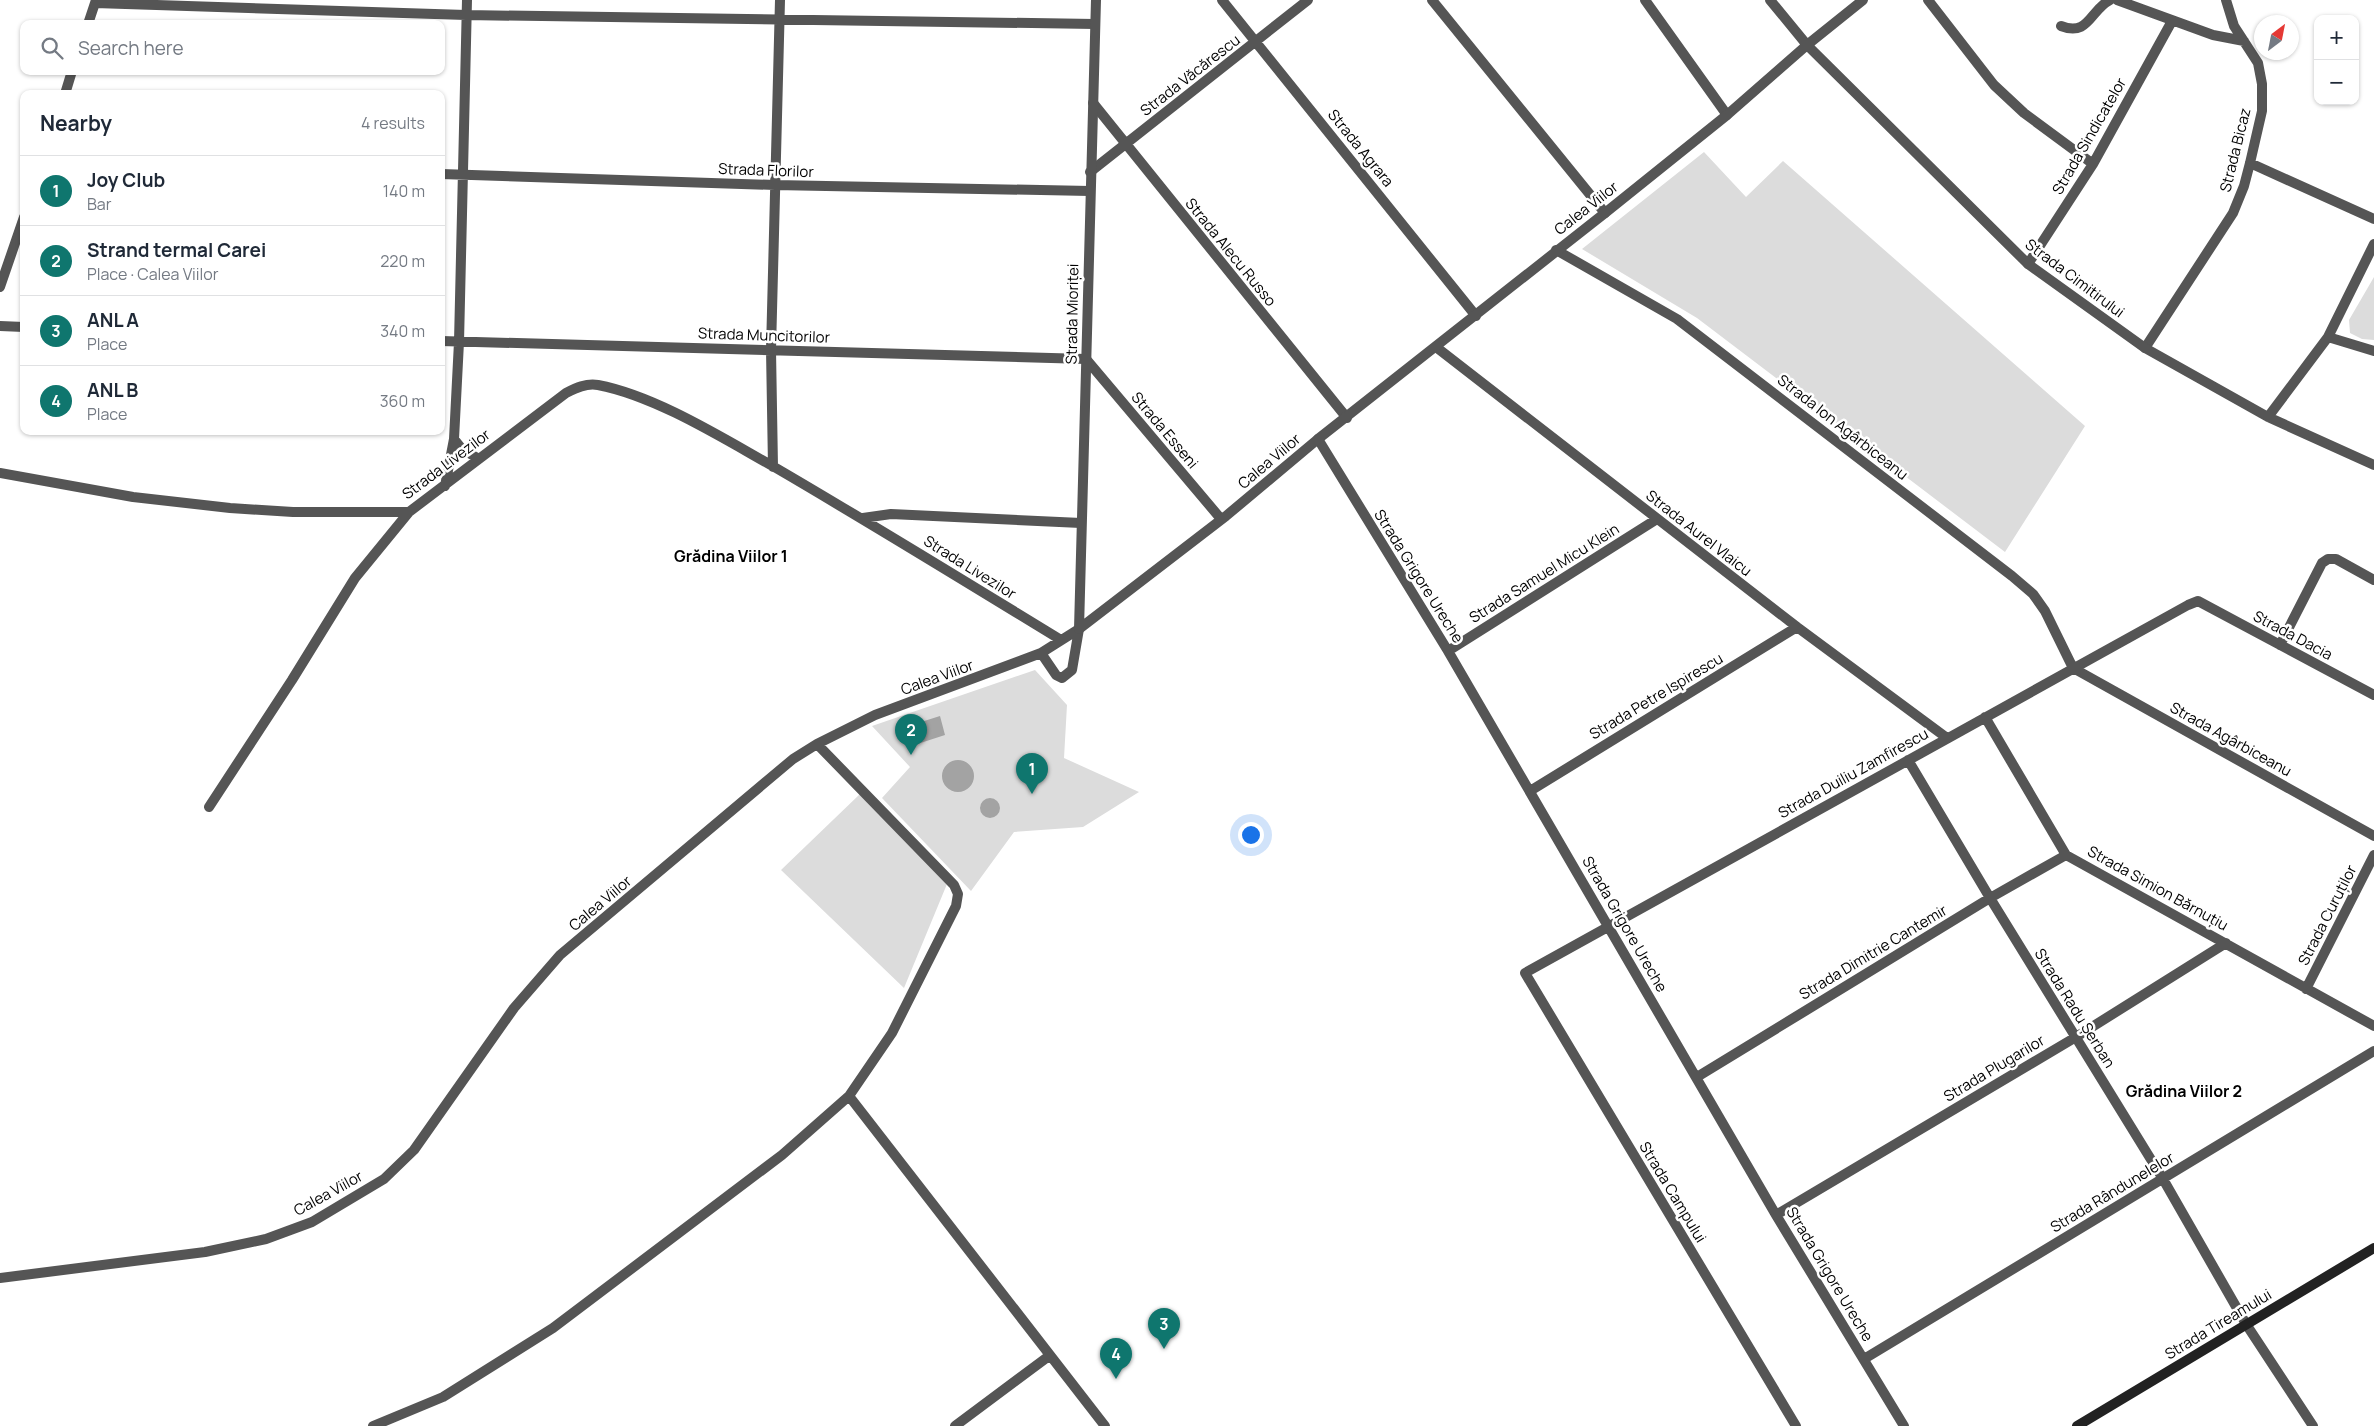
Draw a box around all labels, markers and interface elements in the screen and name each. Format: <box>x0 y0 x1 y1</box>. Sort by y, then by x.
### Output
north arrow <box>2254 15 2299 60</box>
map controls <box>2314 15 2359 105</box>
button: + <box>2314 15 2359 60</box>
search box <box>20 20 445 75</box>
street label: Strada Văcărescu <box>1136 29 1244 121</box>
icon: search <box>38 34 66 62</box>
text: Search here <box>78 35 184 61</box>
button: − <box>2314 60 2359 105</box>
street label: Strada Sindicatelor <box>2047 73 2131 198</box>
street label: Strada Agrara <box>1323 105 1399 191</box>
street label: Strada Bicaz <box>2214 106 2256 194</box>
text: Nearby <box>40 109 112 137</box>
text: 4 results <box>361 112 425 134</box>
street label: Strada Florilor <box>718 158 815 182</box>
text: Joy Club <box>87 167 165 193</box>
street label: Calea Viilor <box>1550 176 1623 240</box>
text: 1 <box>52 180 60 202</box>
text: 140 m <box>383 180 425 202</box>
text: Bar <box>87 193 111 215</box>
street label: Strada Alecu Russo <box>1181 193 1281 311</box>
street label: Strada Cimitirului <box>2021 234 2129 322</box>
text: Strand termal Carei <box>87 237 266 263</box>
text: 2 <box>51 250 61 272</box>
text: 220 m <box>380 250 425 272</box>
text: Place · Calea Viilor <box>87 263 218 285</box>
street label: Strada Mioriței <box>1061 263 1083 365</box>
text: ANL A <box>87 307 139 333</box>
text: 3 <box>51 320 61 342</box>
text: 340 m <box>380 320 425 342</box>
street label: Strada Muncitorilor <box>698 322 831 348</box>
text: Place <box>87 333 127 355</box>
street label: Strada Ion Agârbiceanu <box>1773 369 1913 485</box>
text: ANL B <box>87 377 138 403</box>
street label: Strada Esseni <box>1127 387 1203 473</box>
text: 4 <box>51 390 61 412</box>
text: 360 m <box>380 390 425 412</box>
text: Place <box>87 403 127 425</box>
street label: Strada Livezilor <box>398 424 495 504</box>
street label: Calea Viilor <box>1233 428 1305 493</box>
street label: Strada Aurel Vlaicu <box>1642 485 1756 581</box>
street label: Strada Grigore Ureche <box>1369 505 1469 647</box>
street label: Strada Samuel Micu Klein <box>1465 518 1623 628</box>
street label: Strada Livezilor <box>920 530 1021 604</box>
district label: Grădina Viilor 1 <box>674 545 788 567</box>
street label: Strada Dacia <box>2250 605 2336 665</box>
street label: Strada Petre Ispirescu <box>1585 648 1727 744</box>
street label: Calea Viilor <box>898 654 977 700</box>
street label: Strada Agârbiceanu <box>2166 697 2296 781</box>
pin: 2 <box>895 714 927 755</box>
street label: Strada Duiliu Zamfirescu <box>1774 723 1932 823</box>
pin: 1 <box>1016 753 1048 794</box>
your location <box>1238 822 1264 848</box>
street label: Strada Simion Bărnuțiu <box>2084 841 2232 935</box>
street label: Strada Grigore Ureche <box>1577 852 1673 996</box>
street label: Strada Curuților <box>2293 861 2362 969</box>
street label: Calea Viilor <box>564 870 636 935</box>
street label: Strada Dimitrie Cantemir <box>1795 899 1951 1005</box>
street label: Strada Radu Șerban <box>2030 944 2120 1072</box>
street label: Strada Plugarilor <box>1940 1029 2049 1106</box>
district label: Grădina Viilor 2 <box>2126 1080 2242 1102</box>
street label: Strada Campului <box>1635 1138 1711 1246</box>
street label: Strada Rândunelelor <box>2046 1146 2178 1237</box>
street label: Calea Viilor <box>290 1165 367 1221</box>
street label: Strada Grigore Ureche <box>1781 1203 1879 1345</box>
street label: Strada Tireamului <box>2161 1284 2275 1364</box>
pin: 3 <box>1148 1308 1180 1349</box>
pin: 4 <box>1100 1338 1132 1379</box>

